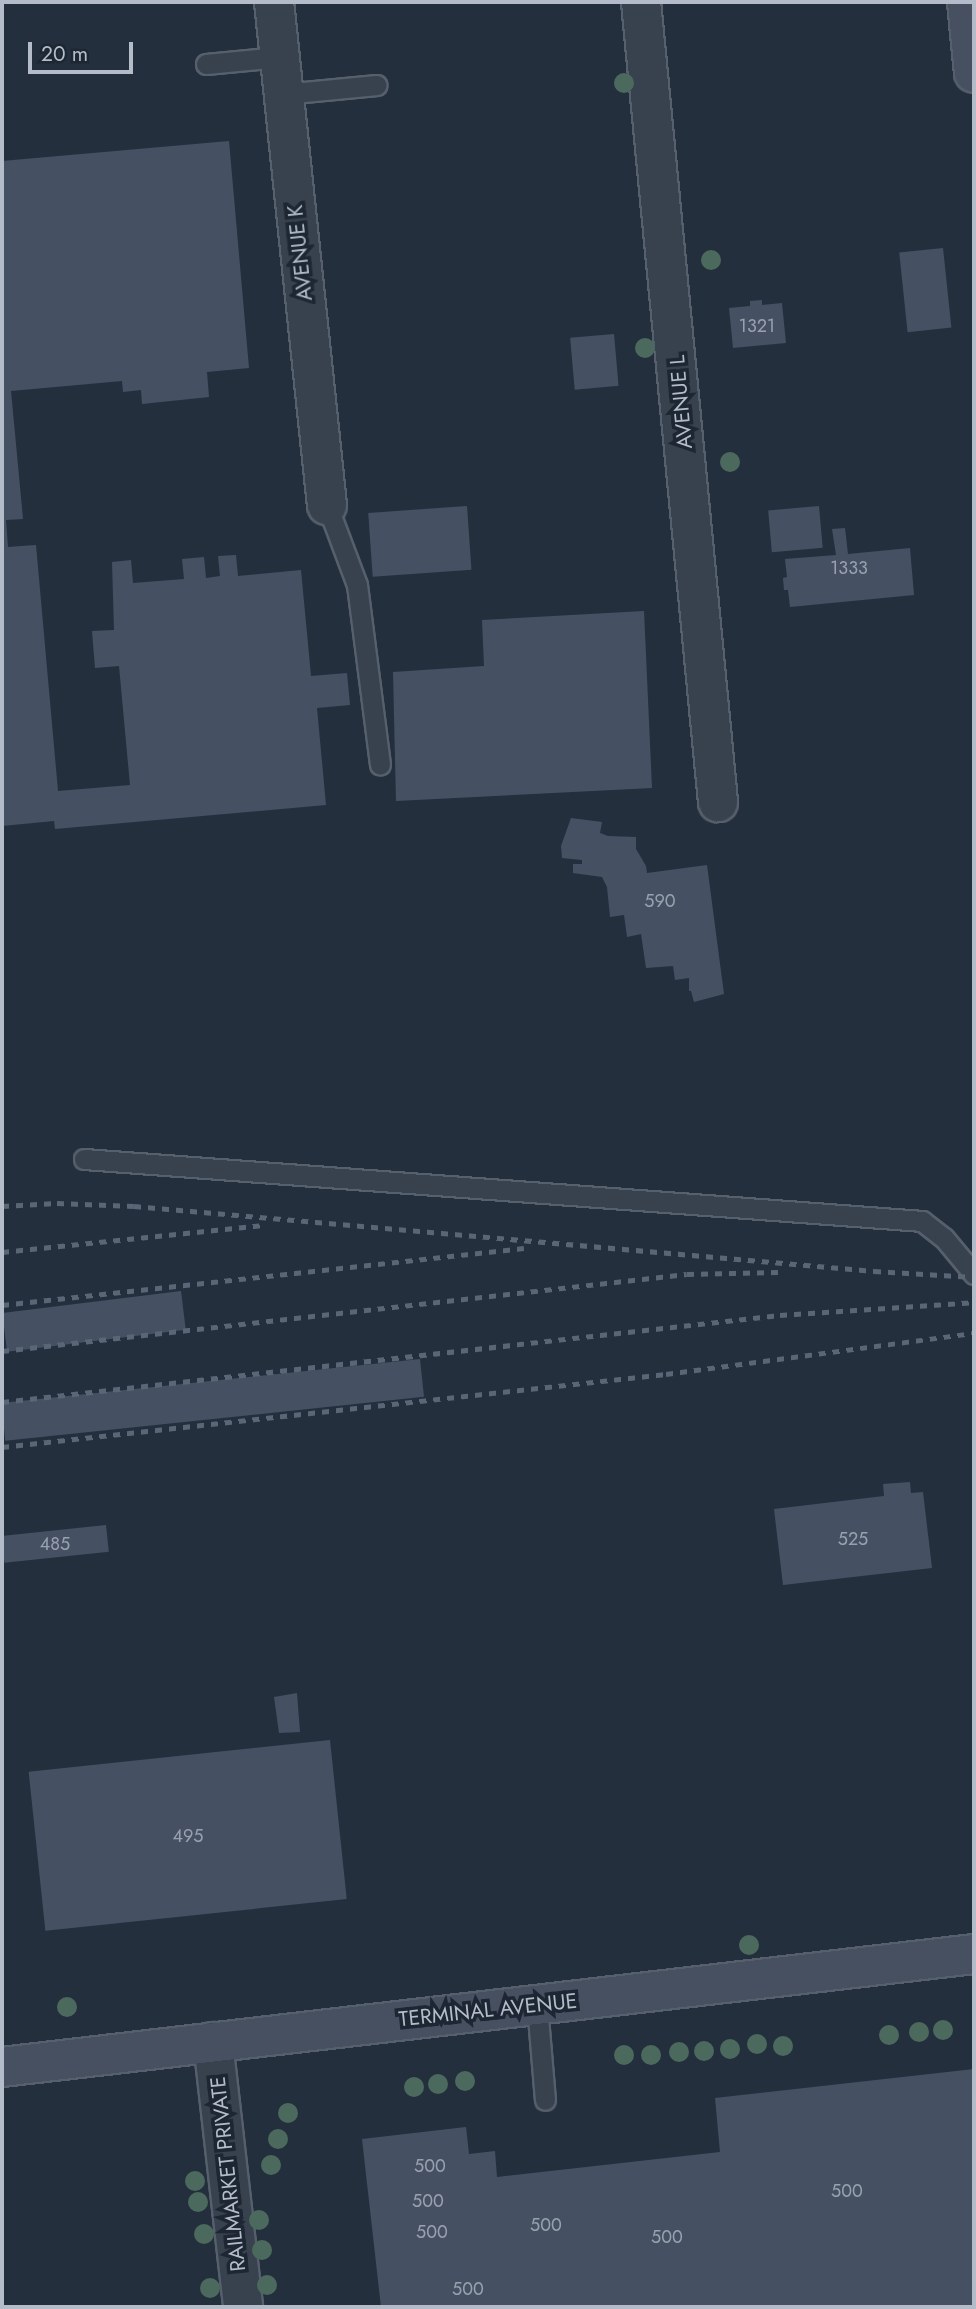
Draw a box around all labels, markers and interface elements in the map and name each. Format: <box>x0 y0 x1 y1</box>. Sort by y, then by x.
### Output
scale bar <box>32 28 136 72</box>
text: 20 m <box>41 39 88 69</box>
street label: AVENUE K <box>282 204 318 302</box>
house number: 1321 <box>739 315 775 337</box>
street label: AVENUE L <box>664 354 698 450</box>
house number: 1333 <box>830 557 868 579</box>
house number: 590 <box>644 890 676 912</box>
house number: 525 <box>838 1528 868 1550</box>
house number: 485 <box>40 1533 70 1555</box>
house number: 495 <box>172 1825 204 1847</box>
street label: TERMINAL AVENUE <box>398 1988 578 2032</box>
street label: RAILMARKET PRIVATE <box>205 2075 251 2273</box>
house number: 500 <box>414 2155 446 2177</box>
house number: 500 <box>831 2180 863 2202</box>
house number: 500 <box>412 2190 444 2212</box>
house number: 500 <box>530 2214 562 2236</box>
house number: 500 <box>416 2221 448 2243</box>
house number: 500 <box>651 2226 683 2248</box>
house number: 500 <box>452 2278 484 2300</box>

